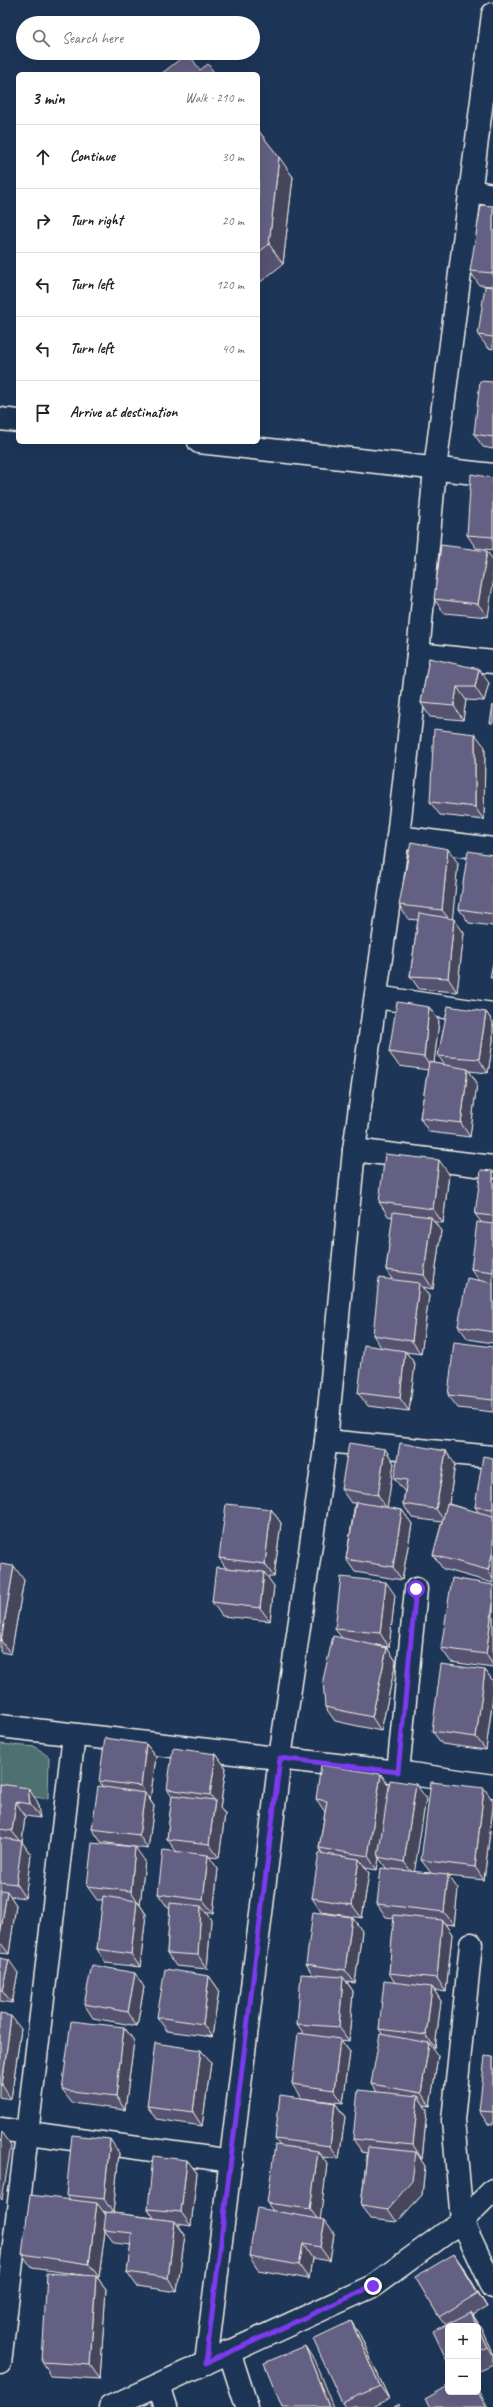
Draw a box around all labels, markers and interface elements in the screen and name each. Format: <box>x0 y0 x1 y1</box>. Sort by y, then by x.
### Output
search box <box>16 16 260 60</box>
icon: search <box>30 27 52 49</box>
text: Search here <box>62 29 123 48</box>
text: 3 min <box>32 88 65 109</box>
text: Walk · 210 m <box>185 90 244 106</box>
icon: ahead <box>32 146 54 168</box>
text: Continue <box>70 147 115 166</box>
text: 30 m <box>222 149 244 165</box>
icon: right <box>32 210 54 232</box>
text: Turn right <box>70 211 123 230</box>
text: 20 m <box>222 213 244 229</box>
icon: left <box>32 274 54 296</box>
text: Turn left <box>70 275 113 294</box>
text: 120 m <box>216 277 244 293</box>
icon: left <box>32 338 54 360</box>
text: Turn left <box>70 339 113 358</box>
text: 40 m <box>222 341 244 357</box>
icon: arrive <box>32 402 54 424</box>
text: Arrive at destination <box>70 403 177 422</box>
route start <box>407 1580 425 1598</box>
route end <box>364 2277 382 2295</box>
map controls <box>445 2323 481 2395</box>
button: + <box>445 2323 481 2359</box>
button: − <box>445 2359 481 2395</box>

